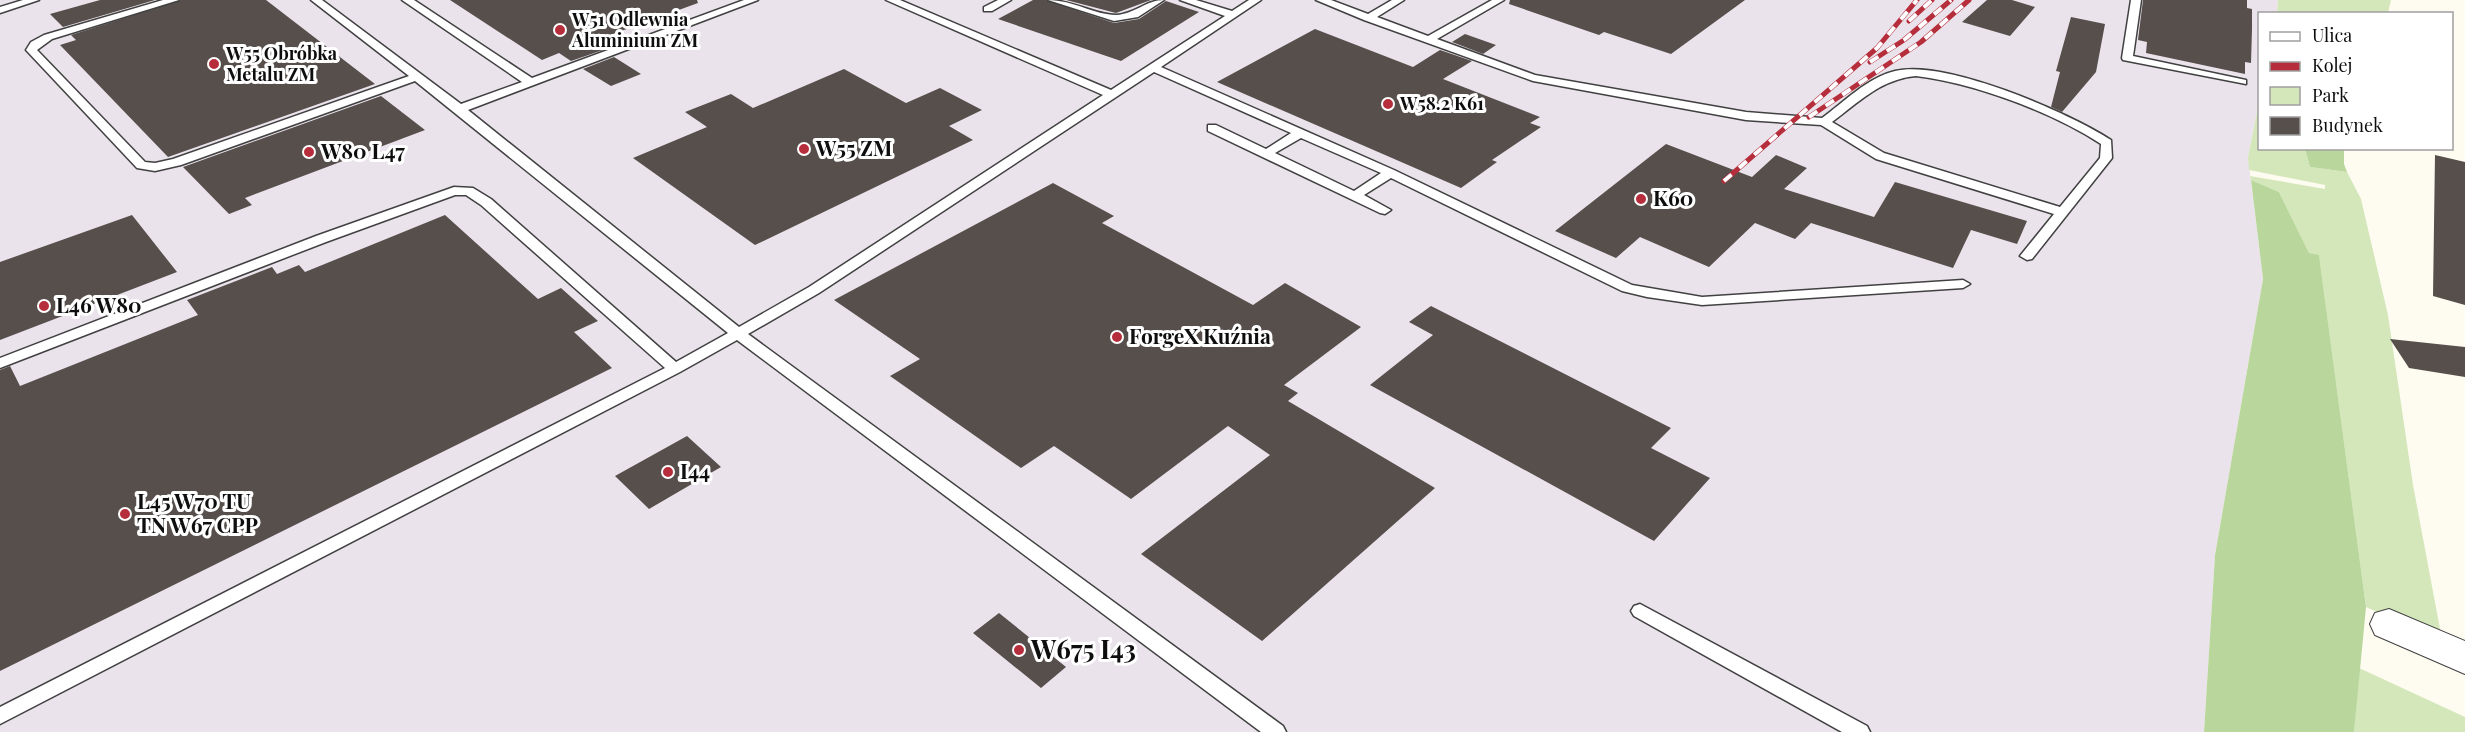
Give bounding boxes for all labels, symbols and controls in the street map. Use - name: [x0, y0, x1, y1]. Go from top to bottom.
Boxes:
- place label: W51 Odlewnia Aluminium ZM: [571, 7, 698, 52]
- legend: [2258, 12, 2453, 150]
- marker: W51 Odlewnia Aluminium ZM: [553, 23, 567, 37]
- text: Ulica: [2312, 23, 2352, 47]
- place label: W55 Obróbka Metalu ZM: [225, 41, 338, 86]
- text: Kolej: [2312, 53, 2352, 77]
- marker: W55 Obróbka Metalu ZM: [207, 57, 221, 71]
- text: Park: [2312, 83, 2349, 107]
- place label: W58.2 K61: [1399, 91, 1484, 115]
- marker: W58.2 K61: [1381, 97, 1395, 111]
- text: Budynek: [2312, 113, 2383, 137]
- place label: W55 ZM: [815, 133, 892, 161]
- place label: W80 L47: [320, 136, 405, 164]
- marker: W55 ZM: [797, 142, 811, 156]
- marker: W80 L47: [302, 145, 316, 159]
- place label: K60: [1653, 183, 1693, 211]
- marker: K60: [1634, 192, 1648, 206]
- place label: L46 W80: [56, 290, 141, 318]
- marker: L46 W80: [37, 299, 51, 313]
- place label: ForgeX Kuźnia: [1129, 321, 1271, 349]
- marker: ForgeX Kuźnia: [1110, 330, 1124, 344]
- place label: I44: [680, 456, 710, 484]
- marker: I44: [661, 465, 675, 479]
- place label: L45 W70 TU TN W67 CPP: [137, 486, 259, 538]
- marker: L45 W70 TU TN W67 CPP: [118, 507, 132, 521]
- place label: W675 I43: [1030, 631, 1136, 666]
- marker: W675 I43: [1012, 643, 1026, 657]

